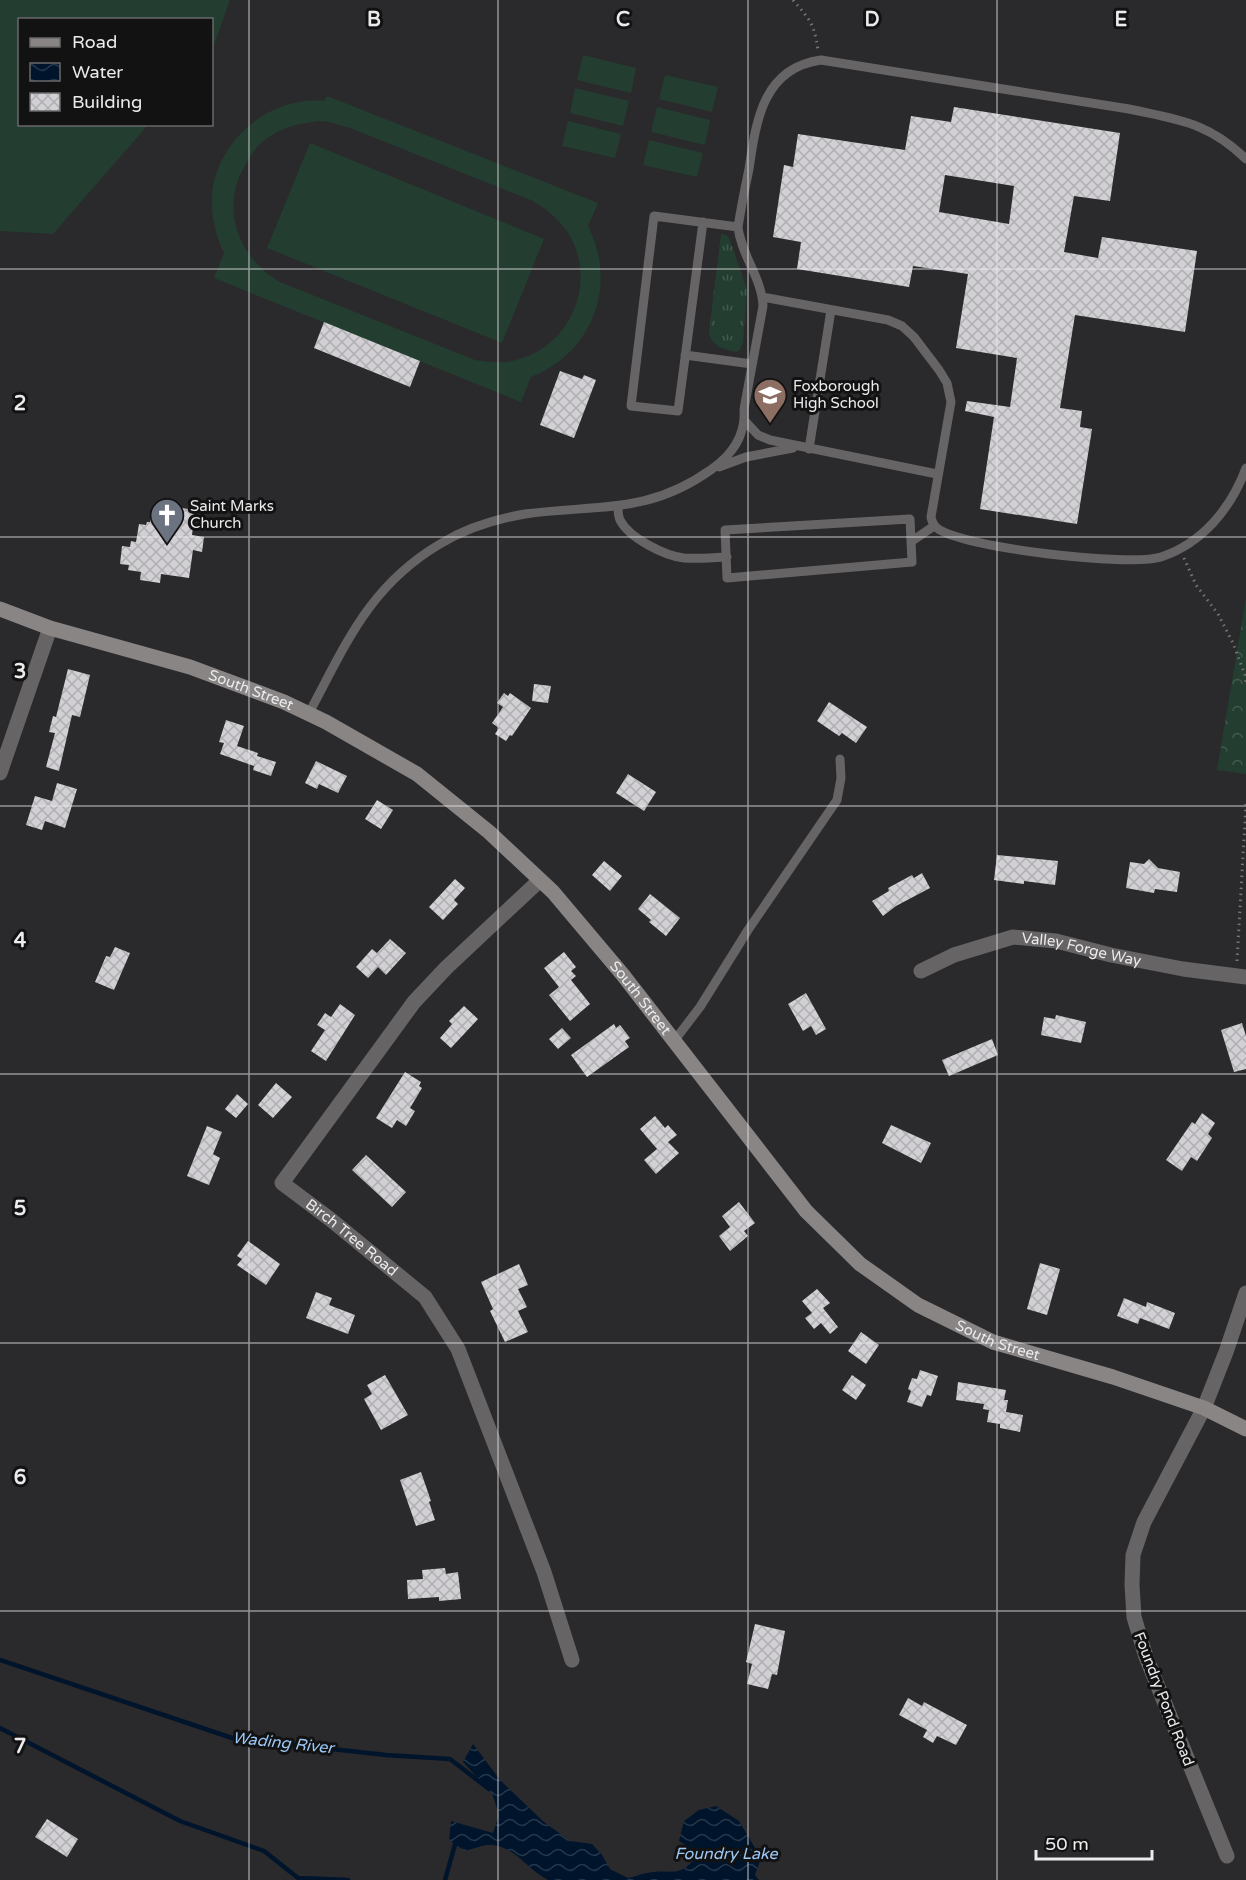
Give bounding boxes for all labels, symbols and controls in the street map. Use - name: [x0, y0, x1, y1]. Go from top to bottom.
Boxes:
- text: B: [367, 8, 381, 32]
- text: C: [616, 8, 630, 32]
- text: D: [864, 8, 880, 32]
- text: E: [1115, 8, 1128, 32]
- legend: [18, 18, 213, 126]
- text: Road: [72, 31, 117, 53]
- text: Water: [72, 61, 123, 83]
- text: Building: [72, 91, 142, 113]
- school or university icon: Foxborough High School: [752, 377, 788, 424]
- place label: Foxborough High School: [793, 377, 880, 412]
- text: 2: [14, 392, 26, 416]
- church icon: Saint Marks Church: [149, 497, 185, 544]
- place label: Saint Marks Church: [190, 497, 274, 532]
- text: 3: [14, 660, 26, 684]
- street label: South Street: [206, 666, 297, 714]
- text: 4: [14, 929, 27, 953]
- street label: Valley Forge Way: [1021, 929, 1143, 970]
- street label: South Street: [606, 957, 675, 1039]
- street label: Birch Tree Road: [302, 1195, 401, 1280]
- text: 5: [14, 1197, 26, 1221]
- street label: South Street: [952, 1316, 1042, 1364]
- text: 6: [14, 1466, 26, 1490]
- street label: Foundry Pond Road: [1130, 1629, 1198, 1769]
- water label: Wading River: [231, 1728, 336, 1758]
- text: 7: [14, 1735, 26, 1759]
- scale bar: [1036, 1823, 1152, 1861]
- text: 50 m: [1045, 1833, 1089, 1855]
- water label: Foundry Lake: [674, 1844, 779, 1864]

